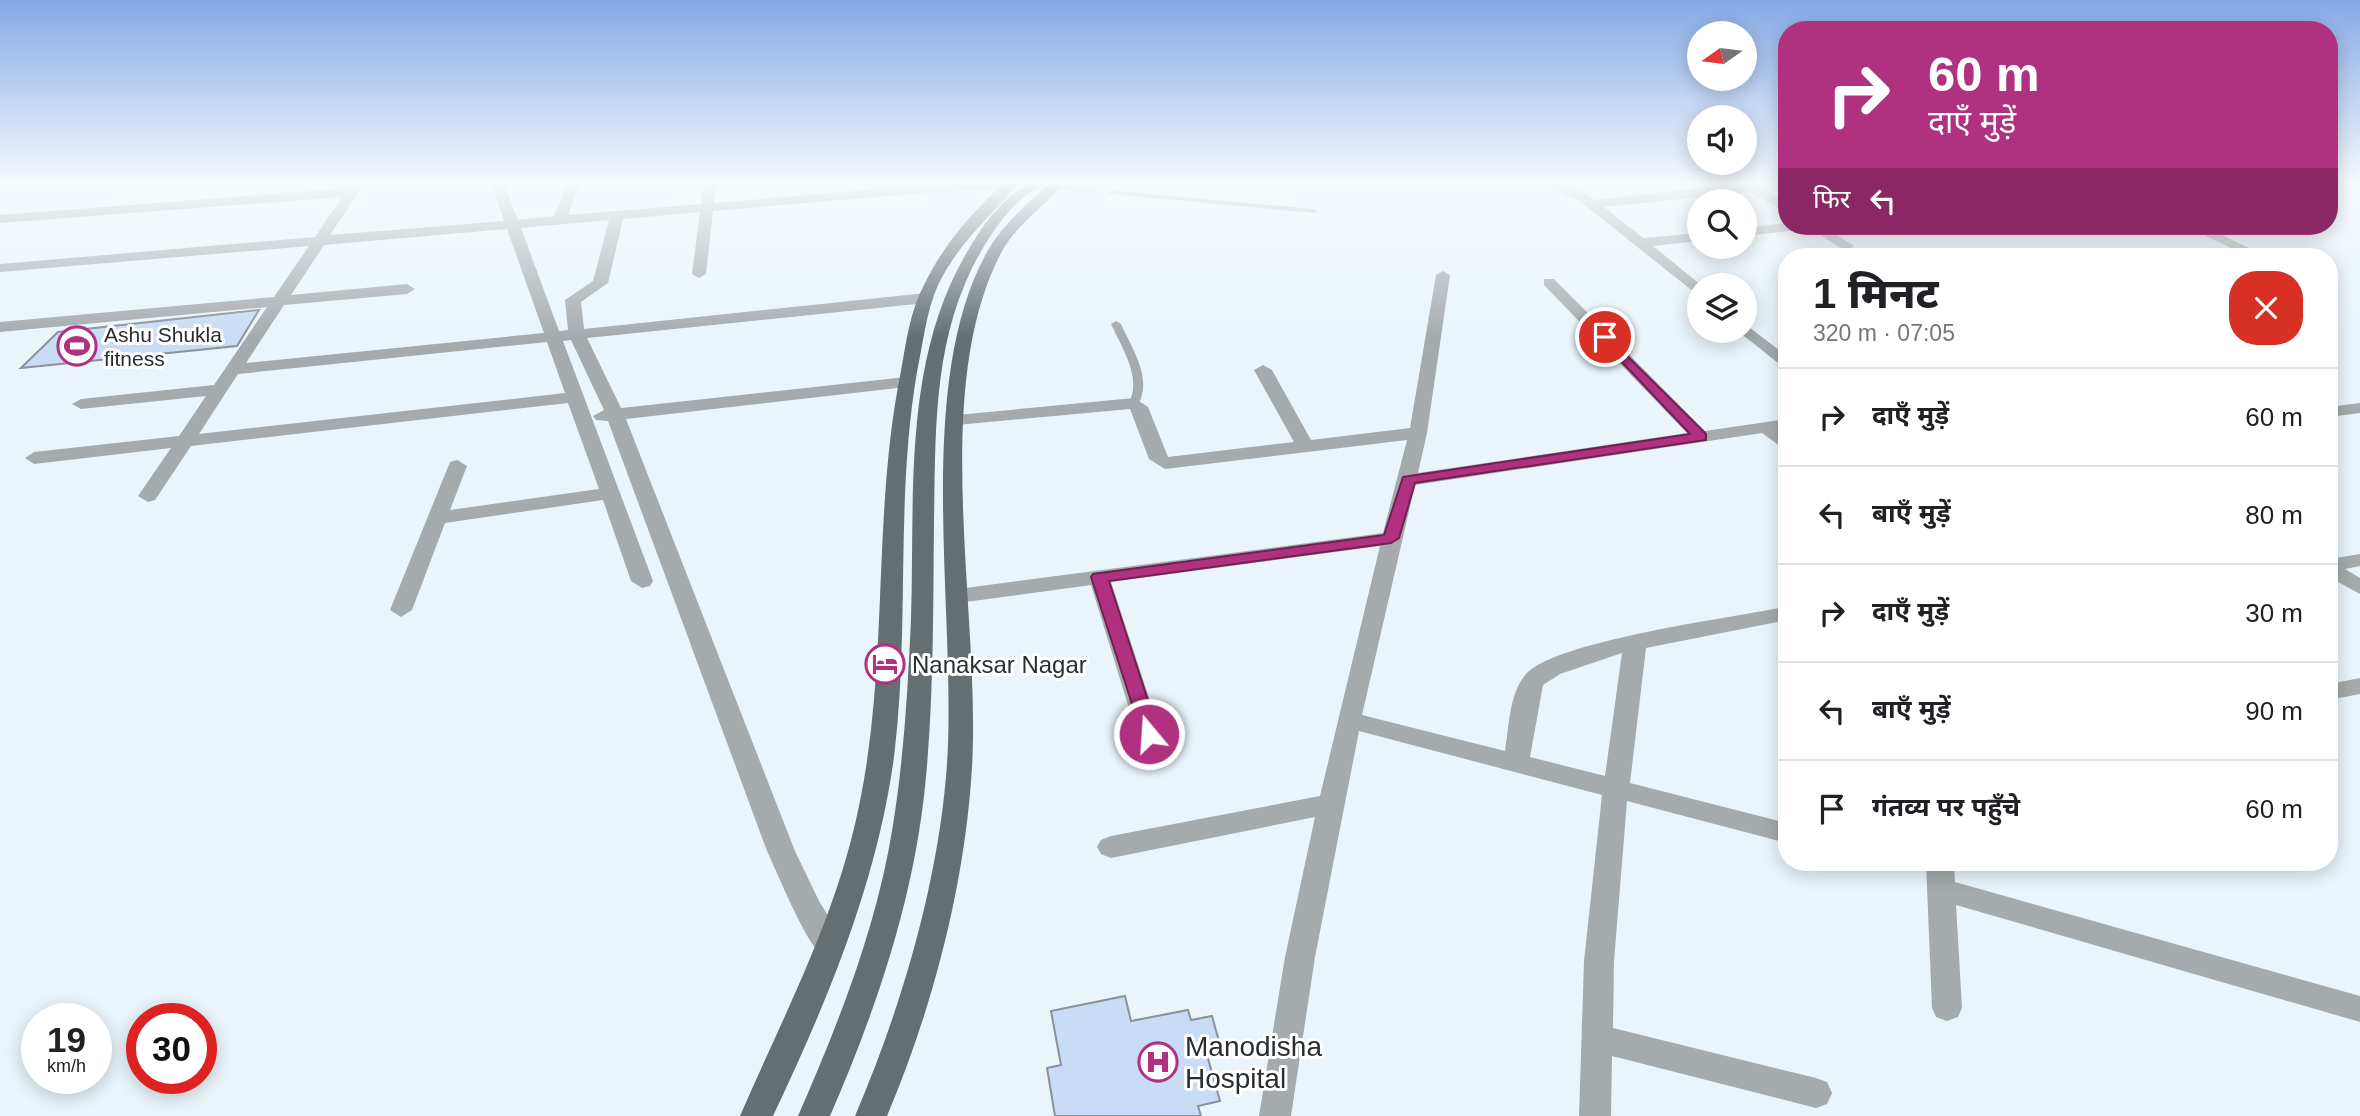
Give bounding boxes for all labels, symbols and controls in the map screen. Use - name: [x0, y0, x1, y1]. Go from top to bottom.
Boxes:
- north arrow: [1687, 21, 1757, 91]
- map controls: [1687, 21, 1757, 343]
- text: 60 m: [1928, 47, 2040, 101]
- icon: right: [1813, 49, 1904, 140]
- text: दाएँ मुड़ें: [1928, 104, 2016, 140]
- button: sound: [1687, 105, 1757, 175]
- icon: left: [1864, 182, 1902, 220]
- text: फिर: [1813, 184, 1850, 214]
- button: search: [1687, 189, 1757, 259]
- text: 1 मिनट: [1813, 270, 1938, 317]
- button: close: [2229, 271, 2303, 345]
- button: layers: [1687, 273, 1757, 343]
- pin: [1575, 307, 1635, 367]
- icon: arrive: [1586, 318, 1624, 356]
- text: 320 m · 07:05: [1813, 320, 1955, 346]
- place label: Ashu Shukla fitness: [104, 323, 222, 370]
- sports icon: Ashu Shukla fitness: [56, 325, 98, 367]
- icon: right: [1813, 398, 1851, 436]
- text: दाएँ मुड़ें: [1872, 400, 1949, 430]
- text: 60 m: [2245, 402, 2303, 432]
- icon: left: [1813, 496, 1851, 534]
- text: बाएँ मुड़ें: [1872, 498, 1951, 528]
- text: 80 m: [2245, 500, 2303, 530]
- icon: right: [1813, 594, 1851, 632]
- text: दाएँ मुड़ें: [1872, 596, 1949, 626]
- text: 30 m: [2245, 598, 2303, 628]
- hotel icon: Nanaksar Nagar: [864, 643, 906, 685]
- place label: Nanaksar Nagar: [912, 651, 1087, 678]
- icon: left: [1813, 692, 1851, 730]
- text: बाएँ मुड़ें: [1872, 694, 1951, 724]
- text: 90 m: [2245, 696, 2303, 726]
- position arrow: [1112, 697, 1186, 771]
- icon: arrive: [1813, 790, 1851, 828]
- text: गंतव्य पर पहुँचे: [1872, 792, 2020, 822]
- text: 60 m: [2245, 794, 2303, 824]
- speed limit sign: 30: [126, 1003, 217, 1094]
- text: 19: [47, 1020, 86, 1059]
- place label: Manodisha Hospital: [1185, 1031, 1322, 1094]
- hospital icon: Manodisha Hospital: [1137, 1041, 1179, 1083]
- text: km/h: [47, 1056, 86, 1076]

